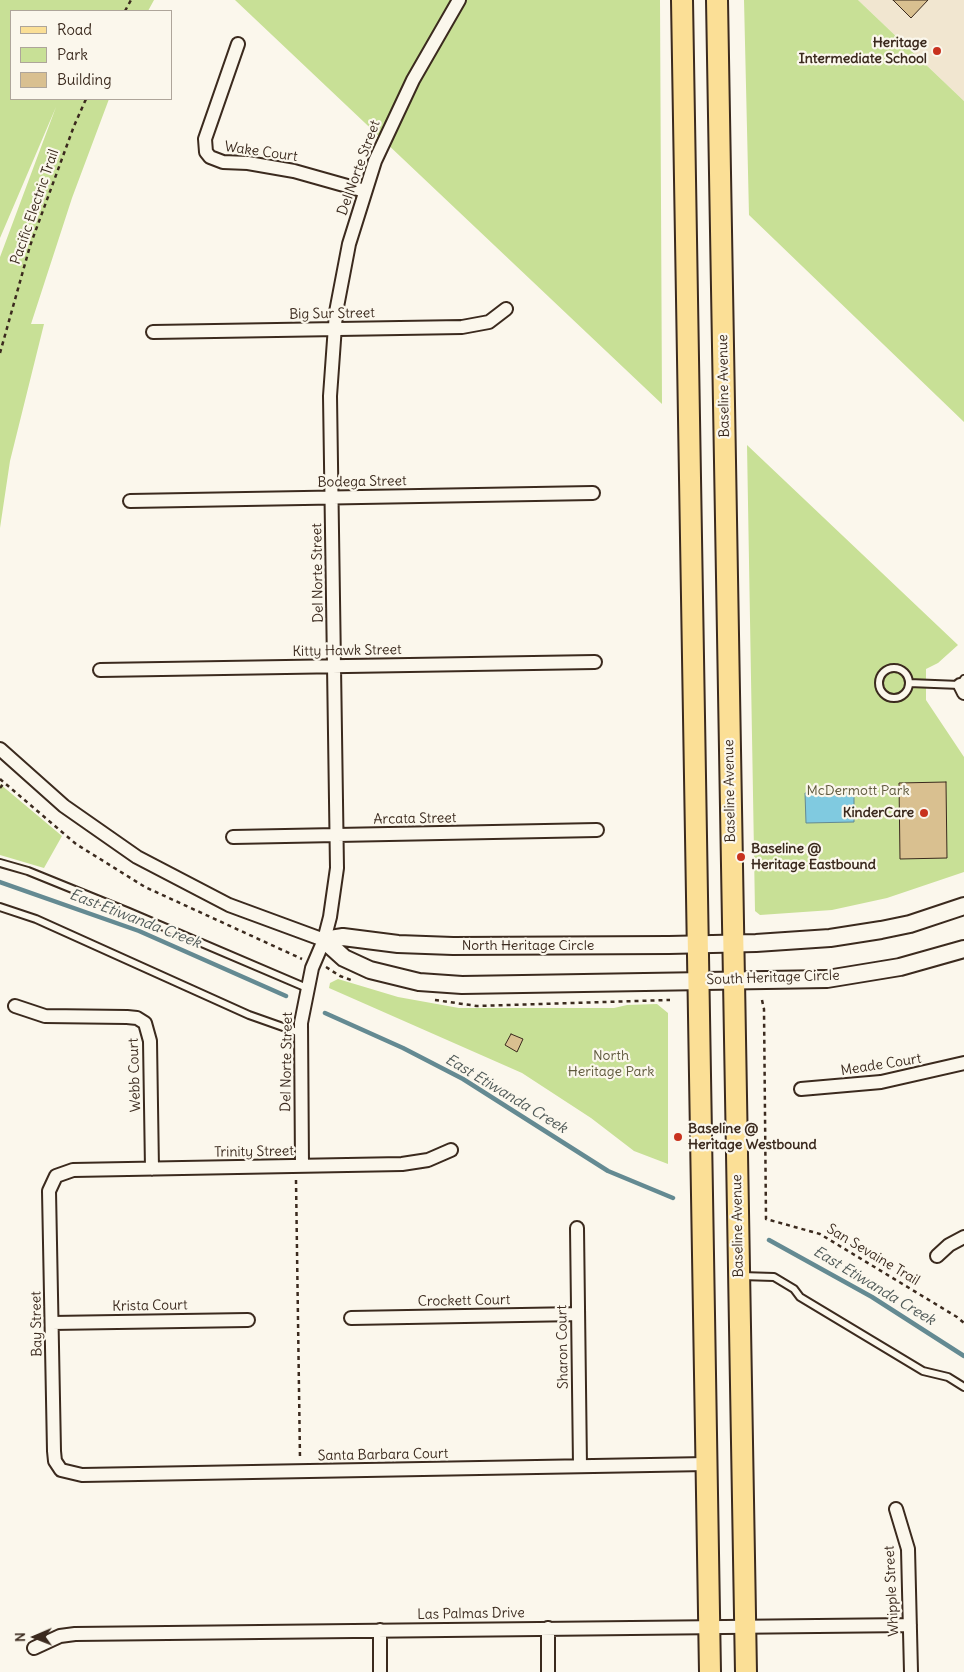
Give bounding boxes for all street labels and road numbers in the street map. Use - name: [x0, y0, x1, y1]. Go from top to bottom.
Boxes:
- street label: Del Norte Street: [334, 118, 384, 218]
- street label: Wake Court: [223, 139, 299, 165]
- street label: Pacific Electric Trail: [7, 147, 63, 267]
- street label: Big Sur Street: [289, 305, 375, 323]
- street label: Baseline Avenue: [715, 334, 733, 438]
- street label: Bodega Street: [317, 473, 407, 491]
- street label: Del Norte Street: [309, 523, 327, 623]
- street label: Kitty Hawk Street: [292, 642, 402, 660]
- street label: Baseline Avenue: [721, 739, 739, 843]
- street label: Arcata Street: [373, 810, 457, 828]
- street label: North Heritage Circle: [462, 938, 594, 954]
- street label: South Heritage Circle: [706, 967, 840, 989]
- street label: Del Norte Street: [278, 1012, 296, 1112]
- street label: Webb Court: [125, 1038, 145, 1112]
- street label: Meade Court: [840, 1050, 922, 1080]
- street label: Trinity Street: [214, 1143, 294, 1161]
- street label: Baseline Avenue: [729, 1174, 747, 1278]
- street label: San Sevaine Trail: [823, 1221, 923, 1289]
- street label: Bay Street: [28, 1291, 46, 1357]
- street label: Crockett Court: [418, 1292, 510, 1310]
- street label: Krista Court: [112, 1297, 188, 1315]
- street label: Sharon Court: [554, 1305, 572, 1389]
- street label: Santa Barbara Court: [317, 1445, 449, 1465]
- street label: Whipple Street: [881, 1545, 903, 1637]
- street label: Las Palmas Drive: [417, 1605, 525, 1623]

